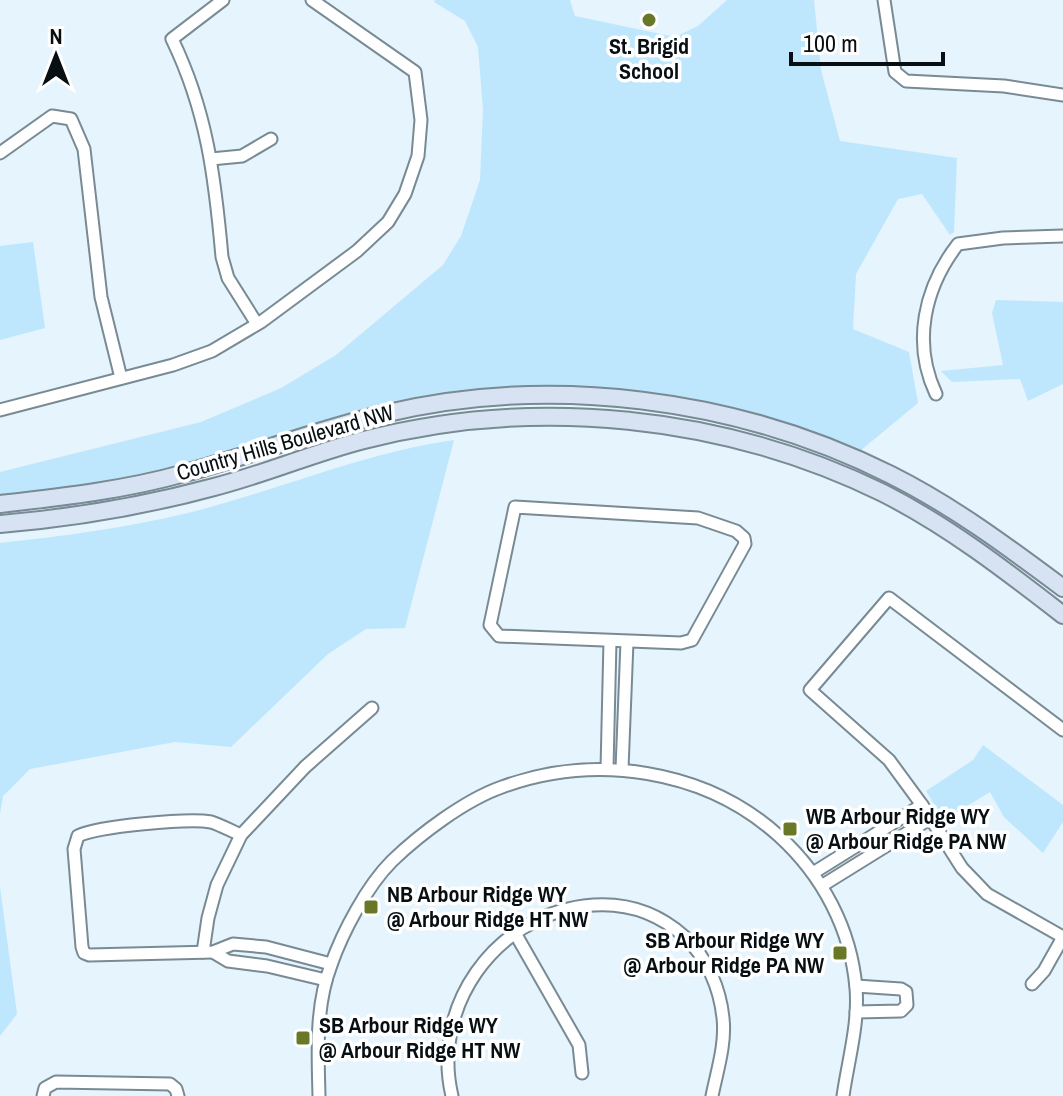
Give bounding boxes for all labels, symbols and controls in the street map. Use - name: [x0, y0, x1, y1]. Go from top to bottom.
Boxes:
- marker: St. Brigid School: [640, 11, 658, 29]
- north arrow: [16, 16, 96, 96]
- scale bar: [791, 16, 943, 66]
- text: N: [49, 21, 63, 51]
- text: 100 m: [803, 27, 858, 59]
- place label: St. Brigid School: [609, 31, 689, 86]
- street label: Country Hills Boulevard NW: [173, 397, 397, 487]
- place label: WB Arbour Ridge WY @ Arbour Ridge PA NW: [806, 801, 1006, 856]
- marker: WB Arbour Ridge WY @ Arbour Ridge PA NW: [781, 820, 799, 838]
- place label: NB Arbour Ridge WY @ Arbour Ridge HT NW: [387, 879, 588, 934]
- marker: NB Arbour Ridge WY @ Arbour Ridge HT NW: [362, 898, 380, 916]
- place label: SB Arbour Ridge WY @ Arbour Ridge PA NW: [624, 925, 825, 980]
- marker: SB Arbour Ridge WY @ Arbour Ridge PA NW: [831, 944, 849, 962]
- place label: SB Arbour Ridge WY @ Arbour Ridge HT NW: [319, 1010, 520, 1065]
- marker: SB Arbour Ridge WY @ Arbour Ridge HT NW: [294, 1029, 312, 1047]

